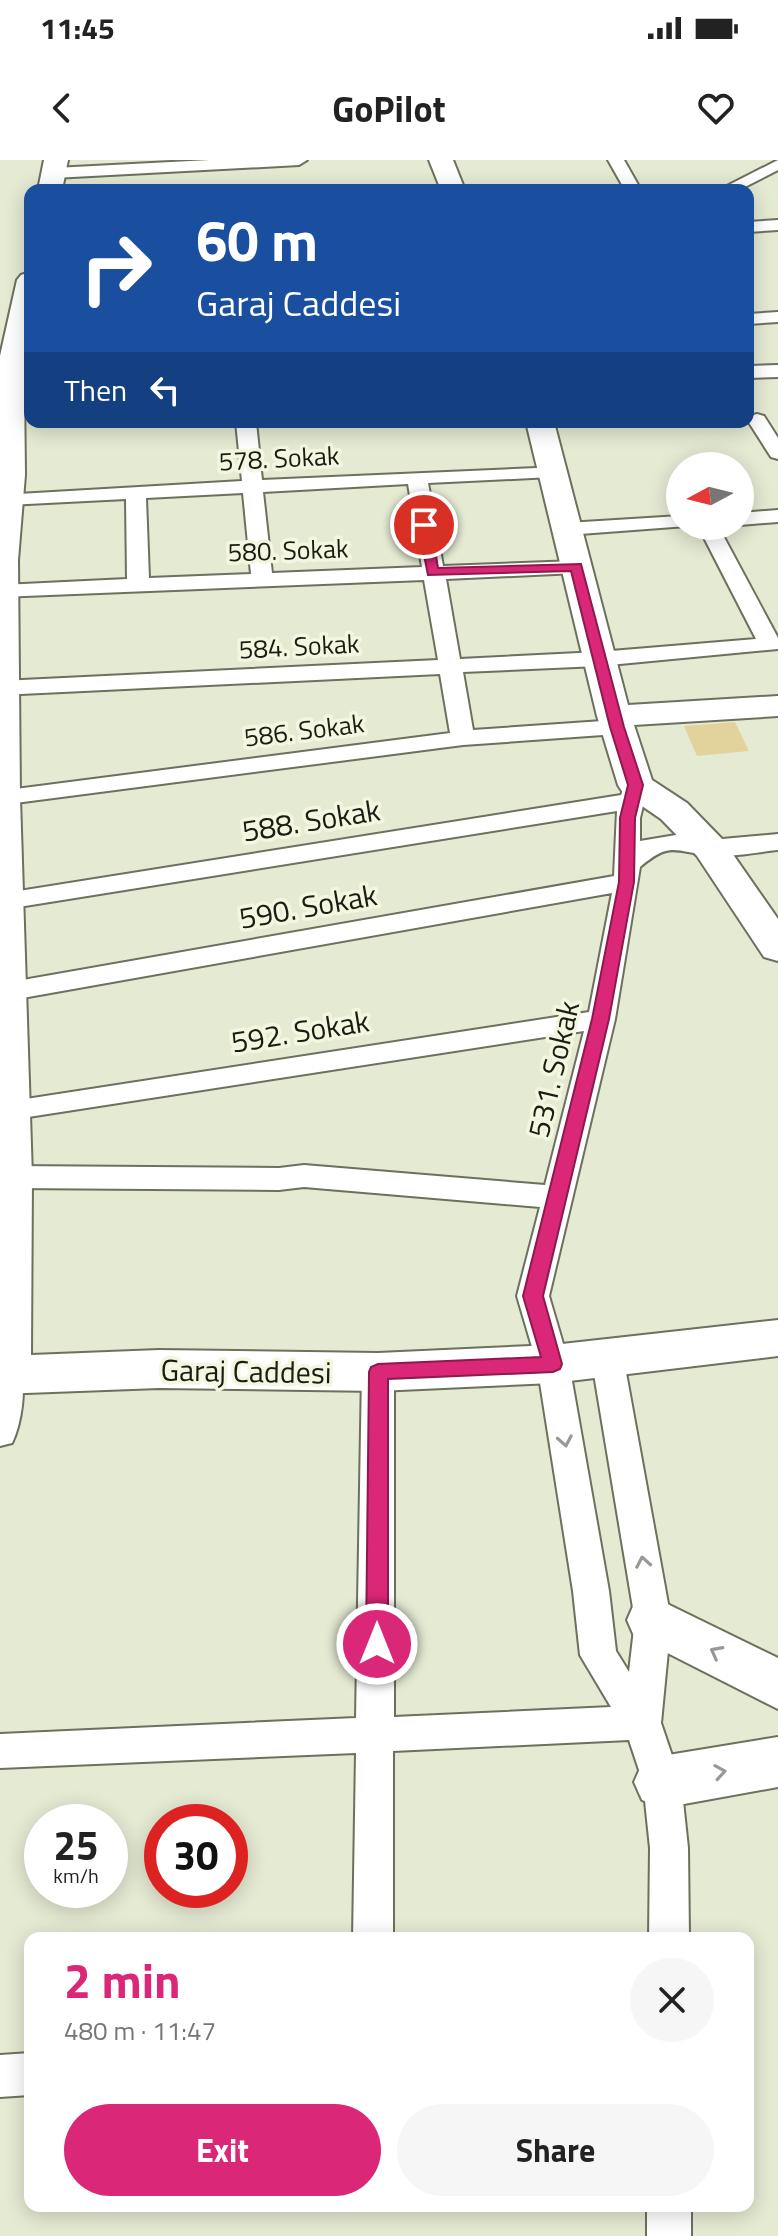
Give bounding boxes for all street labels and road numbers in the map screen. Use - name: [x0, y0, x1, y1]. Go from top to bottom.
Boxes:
- street label: 578. Sokak: [218, 435, 340, 481]
- street label: 580. Sokak: [227, 528, 349, 572]
- street label: 584. Sokak: [238, 623, 360, 669]
- street label: 586. Sokak: [242, 703, 366, 757]
- street label: 588. Sokak: [239, 786, 383, 854]
- street label: 590. Sokak: [235, 871, 381, 941]
- street label: 531. Sokak: [515, 996, 591, 1142]
- street label: 592. Sokak: [228, 997, 372, 1065]
- street label: Garaj Caddesi: [160, 1347, 332, 1395]

